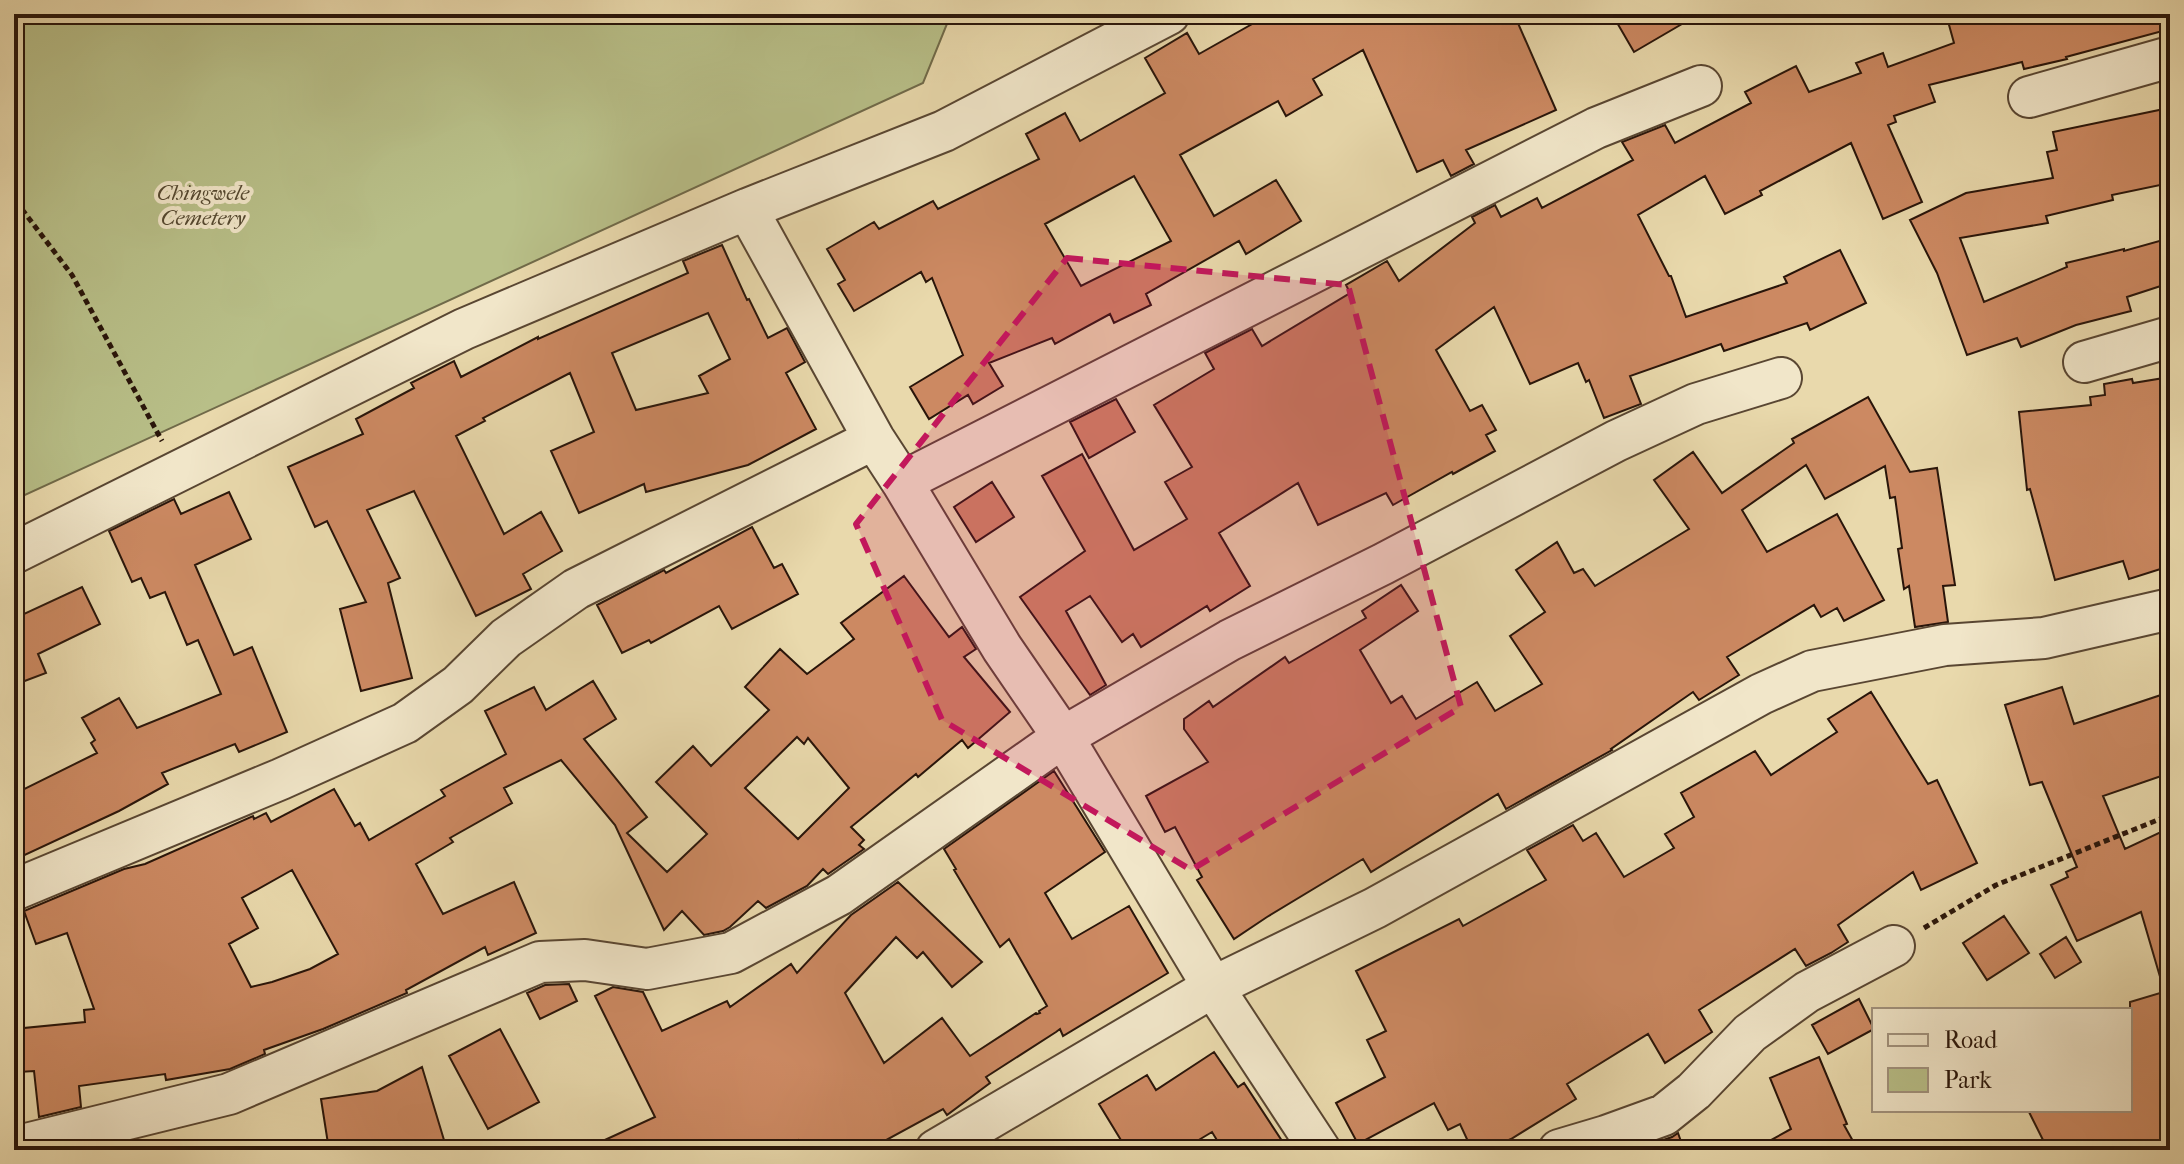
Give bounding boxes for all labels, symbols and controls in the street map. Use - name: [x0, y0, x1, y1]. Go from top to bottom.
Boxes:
- park label: Chingwele Cemetery: [157, 180, 250, 231]
- legend: [1872, 1008, 2132, 1112]
- text: Road: [1944, 1026, 1998, 1054]
- text: Park: [1944, 1066, 1992, 1094]

